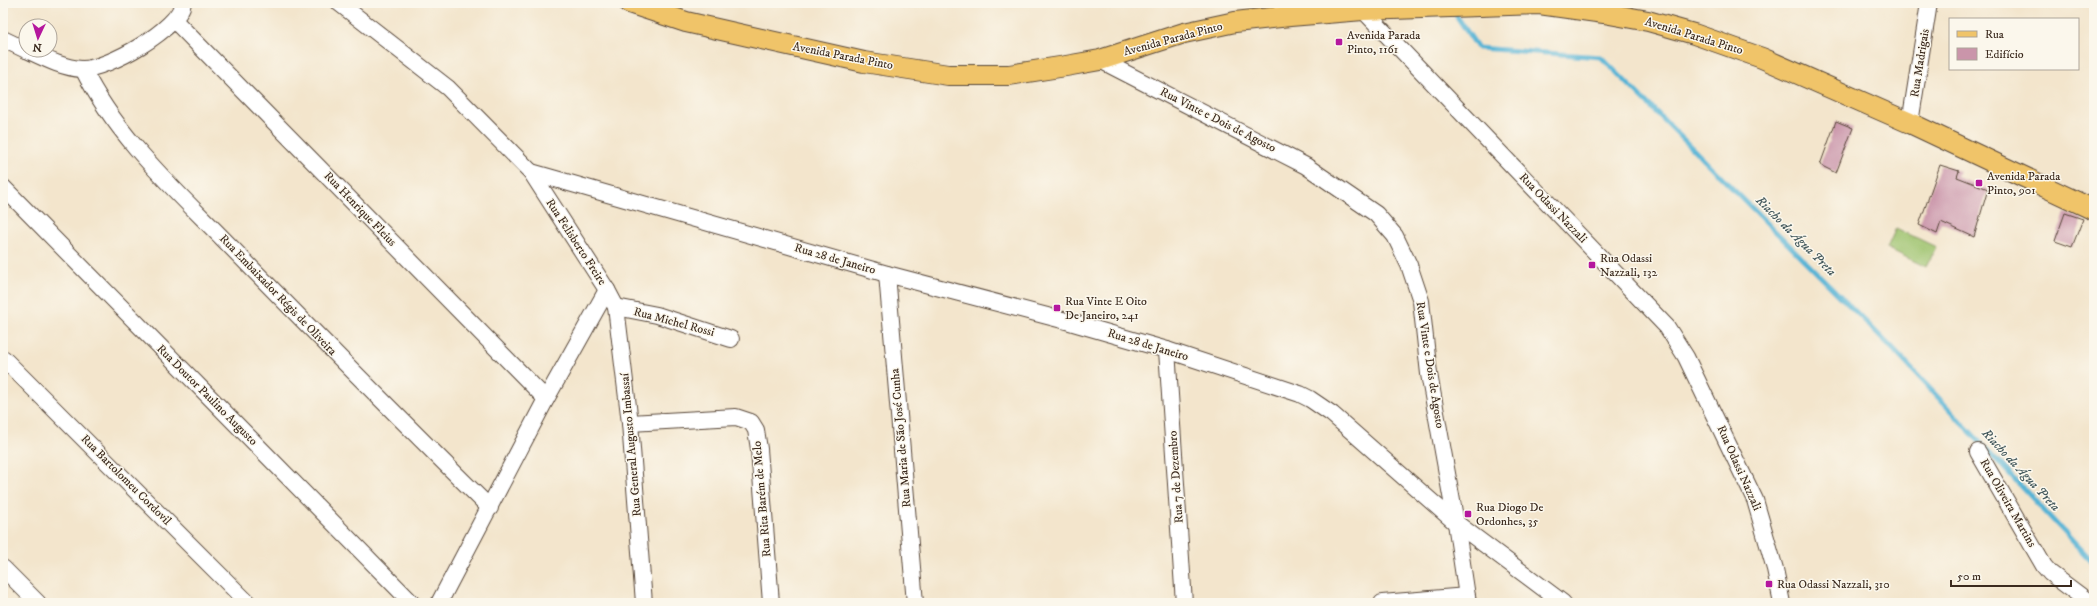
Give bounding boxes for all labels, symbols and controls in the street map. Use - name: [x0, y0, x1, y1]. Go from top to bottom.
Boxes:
- street label: Avenida Parada Pinto: [1643, 14, 1745, 58]
- north arrow: [18, 18, 58, 58]
- legend: [1949, 18, 2079, 70]
- street label: Avenida Parada Pinto: [1122, 19, 1224, 59]
- text: Rua: [1985, 27, 2005, 42]
- place label: Avenida Parada Pinto, 1161: [1347, 28, 1421, 57]
- street label: Rua Madrigais: [1907, 28, 1933, 98]
- marker: Avenida Parada Pinto, 1161: [1334, 37, 1344, 47]
- street label: Avenida Parada Pinto: [792, 39, 895, 73]
- text: N: [32, 40, 42, 54]
- text: Edifício: [1985, 47, 2024, 62]
- street label: Rua Vinte e Dois de Agosto: [1157, 84, 1279, 156]
- street label: Rua Henrique Fleius: [321, 168, 399, 250]
- place label: Avenida Parada Pinto, 901: [1987, 169, 2061, 198]
- street label: Rua Odassi Nazzali: [1516, 170, 1590, 246]
- marker: Avenida Parada Pinto, 901: [1974, 178, 1984, 188]
- water label: Riacho da Água Preta: [1752, 192, 1840, 280]
- street label: Rua Felisberto Freire: [542, 196, 610, 288]
- street label: Rua Embaixador Régis de Oliveira: [216, 231, 340, 359]
- street label: Rua 28 de Janeiro: [793, 240, 877, 278]
- place label: Rua Odassi Nazzali, 132: [1600, 251, 1658, 280]
- marker: Rua Odassi Nazzali, 132: [1587, 260, 1597, 270]
- place label: Rua Vinte E Oito De Janeiro, 241: [1065, 294, 1147, 323]
- street label: Rua Vinte e Dois de Agosto: [1413, 301, 1447, 430]
- marker: Rua Vinte E Oito De Janeiro, 241: [1052, 303, 1062, 313]
- street label: Rua Michel Rossi: [632, 304, 716, 340]
- street label: Rua 28 de Janeiro: [1106, 326, 1190, 364]
- street label: Rua Doutor Paulino Augusto: [153, 341, 261, 449]
- street label: Rua Maria de São José Cunha: [887, 367, 915, 508]
- street label: Rua General Augusto Imbassaí: [617, 372, 645, 517]
- street label: Rua Odassi Nazzali: [1714, 423, 1764, 513]
- water label: Riacho da Água Preta: [1978, 425, 2064, 515]
- street label: Rua 7 de Dezembro: [1165, 430, 1187, 524]
- street label: Rua Bartolomeu Cordovil: [78, 432, 175, 529]
- street label: Rua Rita Barém de Melo: [749, 440, 775, 558]
- street label: Rua Oliveira Martins: [1977, 456, 2039, 550]
- place label: Rua Diogo De Ordonhes, 35: [1476, 500, 1544, 529]
- marker: Rua Diogo De Ordonhes, 35: [1463, 509, 1473, 519]
- scale bar: [1951, 562, 2071, 588]
- text: 50 m: [1957, 569, 1981, 584]
- place label: Rua Odassi Nazzali, 310: [1777, 577, 1890, 592]
- marker: Rua Odassi Nazzali, 310: [1764, 579, 1774, 589]

